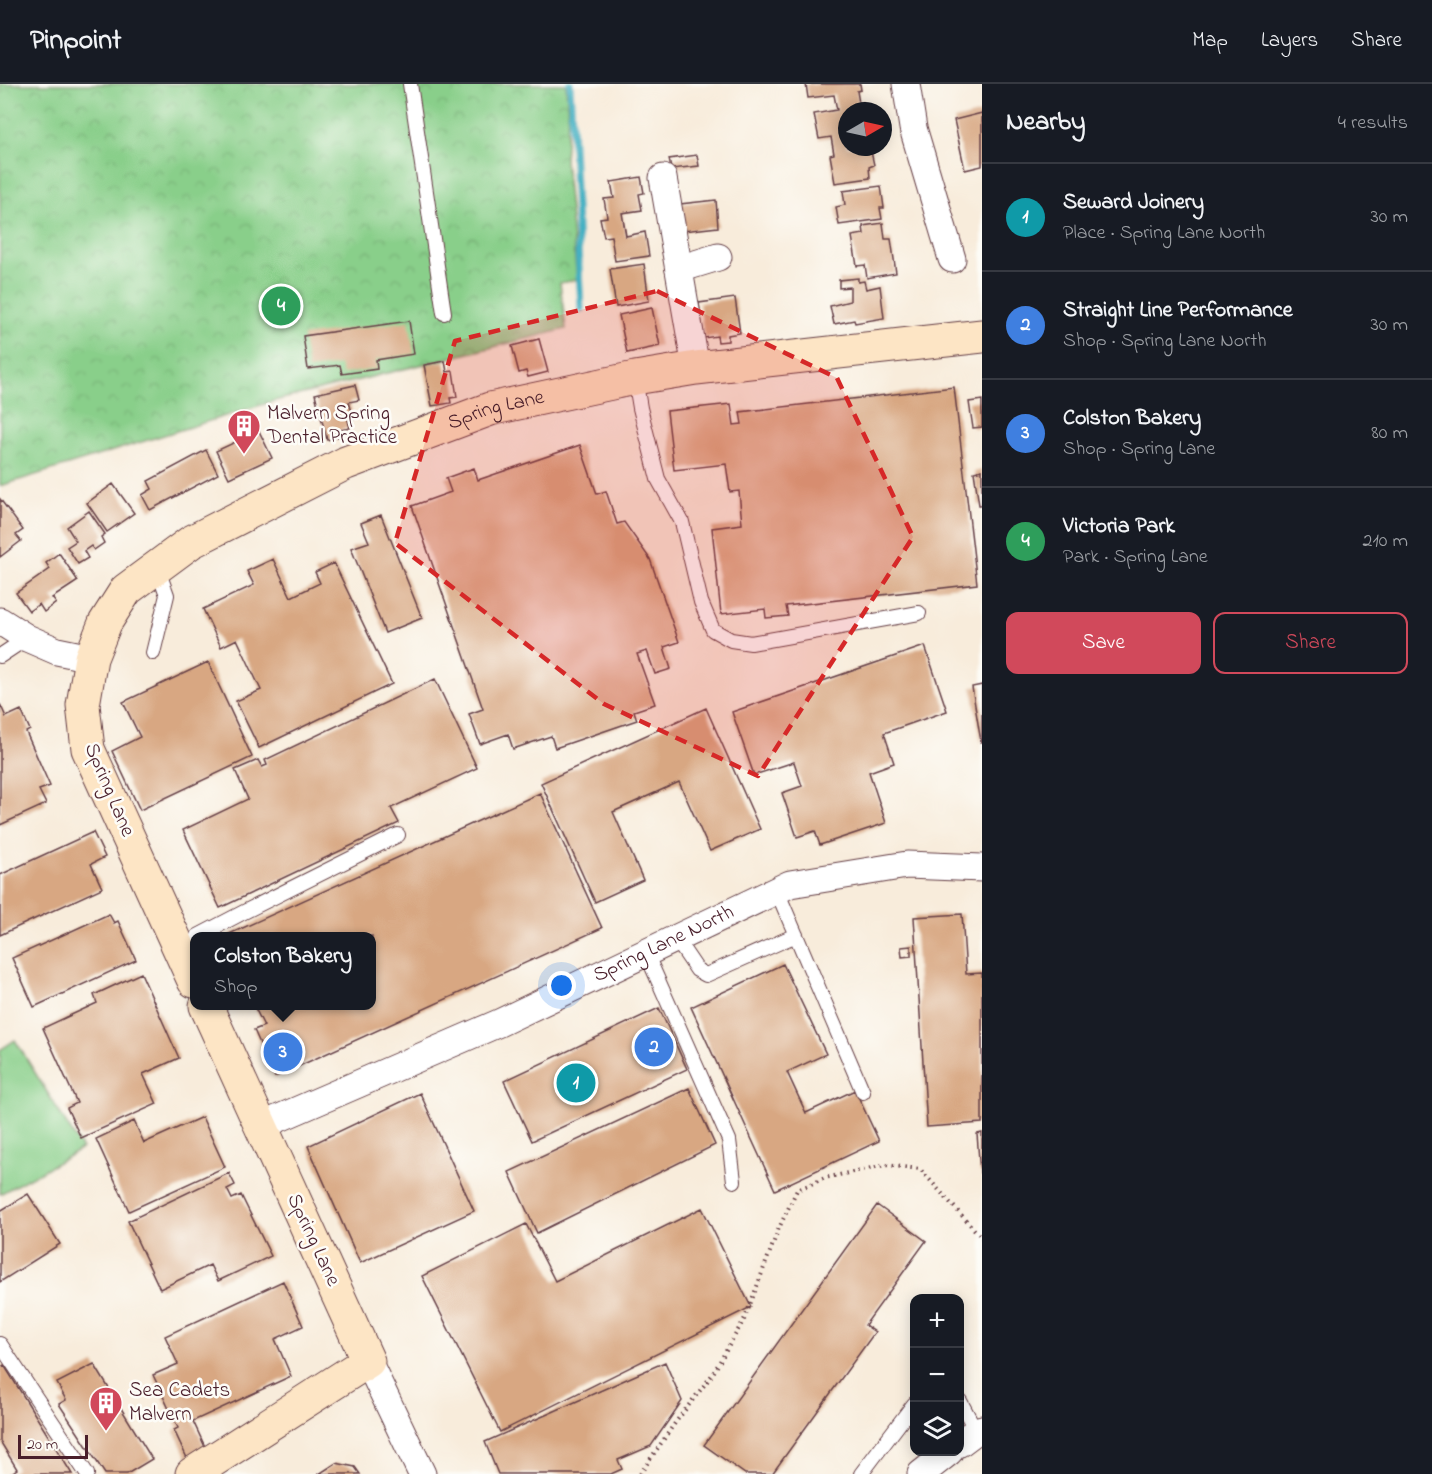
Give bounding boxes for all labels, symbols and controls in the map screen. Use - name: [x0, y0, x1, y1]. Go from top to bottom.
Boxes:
- text: Pinpoint: [30, 21, 121, 62]
- text: Map: [1192, 26, 1228, 56]
- text: Layers: [1261, 26, 1318, 56]
- text: Share: [1351, 26, 1402, 56]
- north arrow: [838, 102, 892, 156]
- text: Nearby: [1006, 104, 1085, 142]
- text: 4 results: [1338, 109, 1408, 138]
- text: Seward Joinery: [1063, 187, 1204, 219]
- text: 1: [1022, 203, 1029, 232]
- text: 30 m: [1371, 203, 1408, 232]
- text: Place · Spring Lane North: [1063, 219, 1265, 248]
- pin: 4: [262, 284, 300, 328]
- text: Straight Line Performance: [1063, 295, 1293, 327]
- text: 2: [1021, 311, 1030, 340]
- text: 30 m: [1371, 311, 1408, 340]
- text: Shop · Spring Lane North: [1063, 327, 1267, 356]
- street label: Spring Lane: [444, 383, 548, 438]
- place label: Malvern Spring Dental Practice: [266, 399, 398, 453]
- text: Colston Bakery: [1063, 403, 1201, 435]
- building icon: Malvern Spring Dental Practice: [226, 408, 262, 455]
- text: 3: [1021, 419, 1030, 448]
- text: 80 m: [1371, 419, 1408, 448]
- text: Shop · Spring Lane: [1063, 435, 1215, 464]
- text: Victoria Park: [1063, 511, 1175, 543]
- text: 4: [1021, 527, 1030, 556]
- text: 210 m: [1363, 527, 1408, 556]
- text: Park · Spring Lane: [1063, 543, 1208, 572]
- button: Save: [1006, 612, 1201, 674]
- button: Share: [1213, 612, 1408, 674]
- street label: Spring Lane: [74, 739, 142, 843]
- street label: Spring Lane North: [588, 898, 739, 991]
- popup: [190, 932, 376, 1010]
- text: Colston Bakery: [214, 941, 352, 973]
- your location: [547, 971, 576, 1000]
- text: Shop: [214, 973, 258, 1002]
- pin: 2: [634, 1024, 674, 1070]
- pin: 3: [264, 1030, 302, 1074]
- pin: 1: [556, 1060, 596, 1106]
- street label: Spring Lane: [277, 1189, 348, 1293]
- map controls: [910, 1294, 964, 1456]
- button: +: [910, 1294, 964, 1348]
- button: −: [910, 1348, 964, 1402]
- place label: Sea Cadets Malvern: [129, 1376, 230, 1430]
- building icon: Sea Cadets Malvern: [88, 1385, 124, 1432]
- button: layers: [910, 1402, 964, 1456]
- scale bar: [18, 1432, 88, 1460]
- text: 20 m: [27, 1433, 58, 1457]

